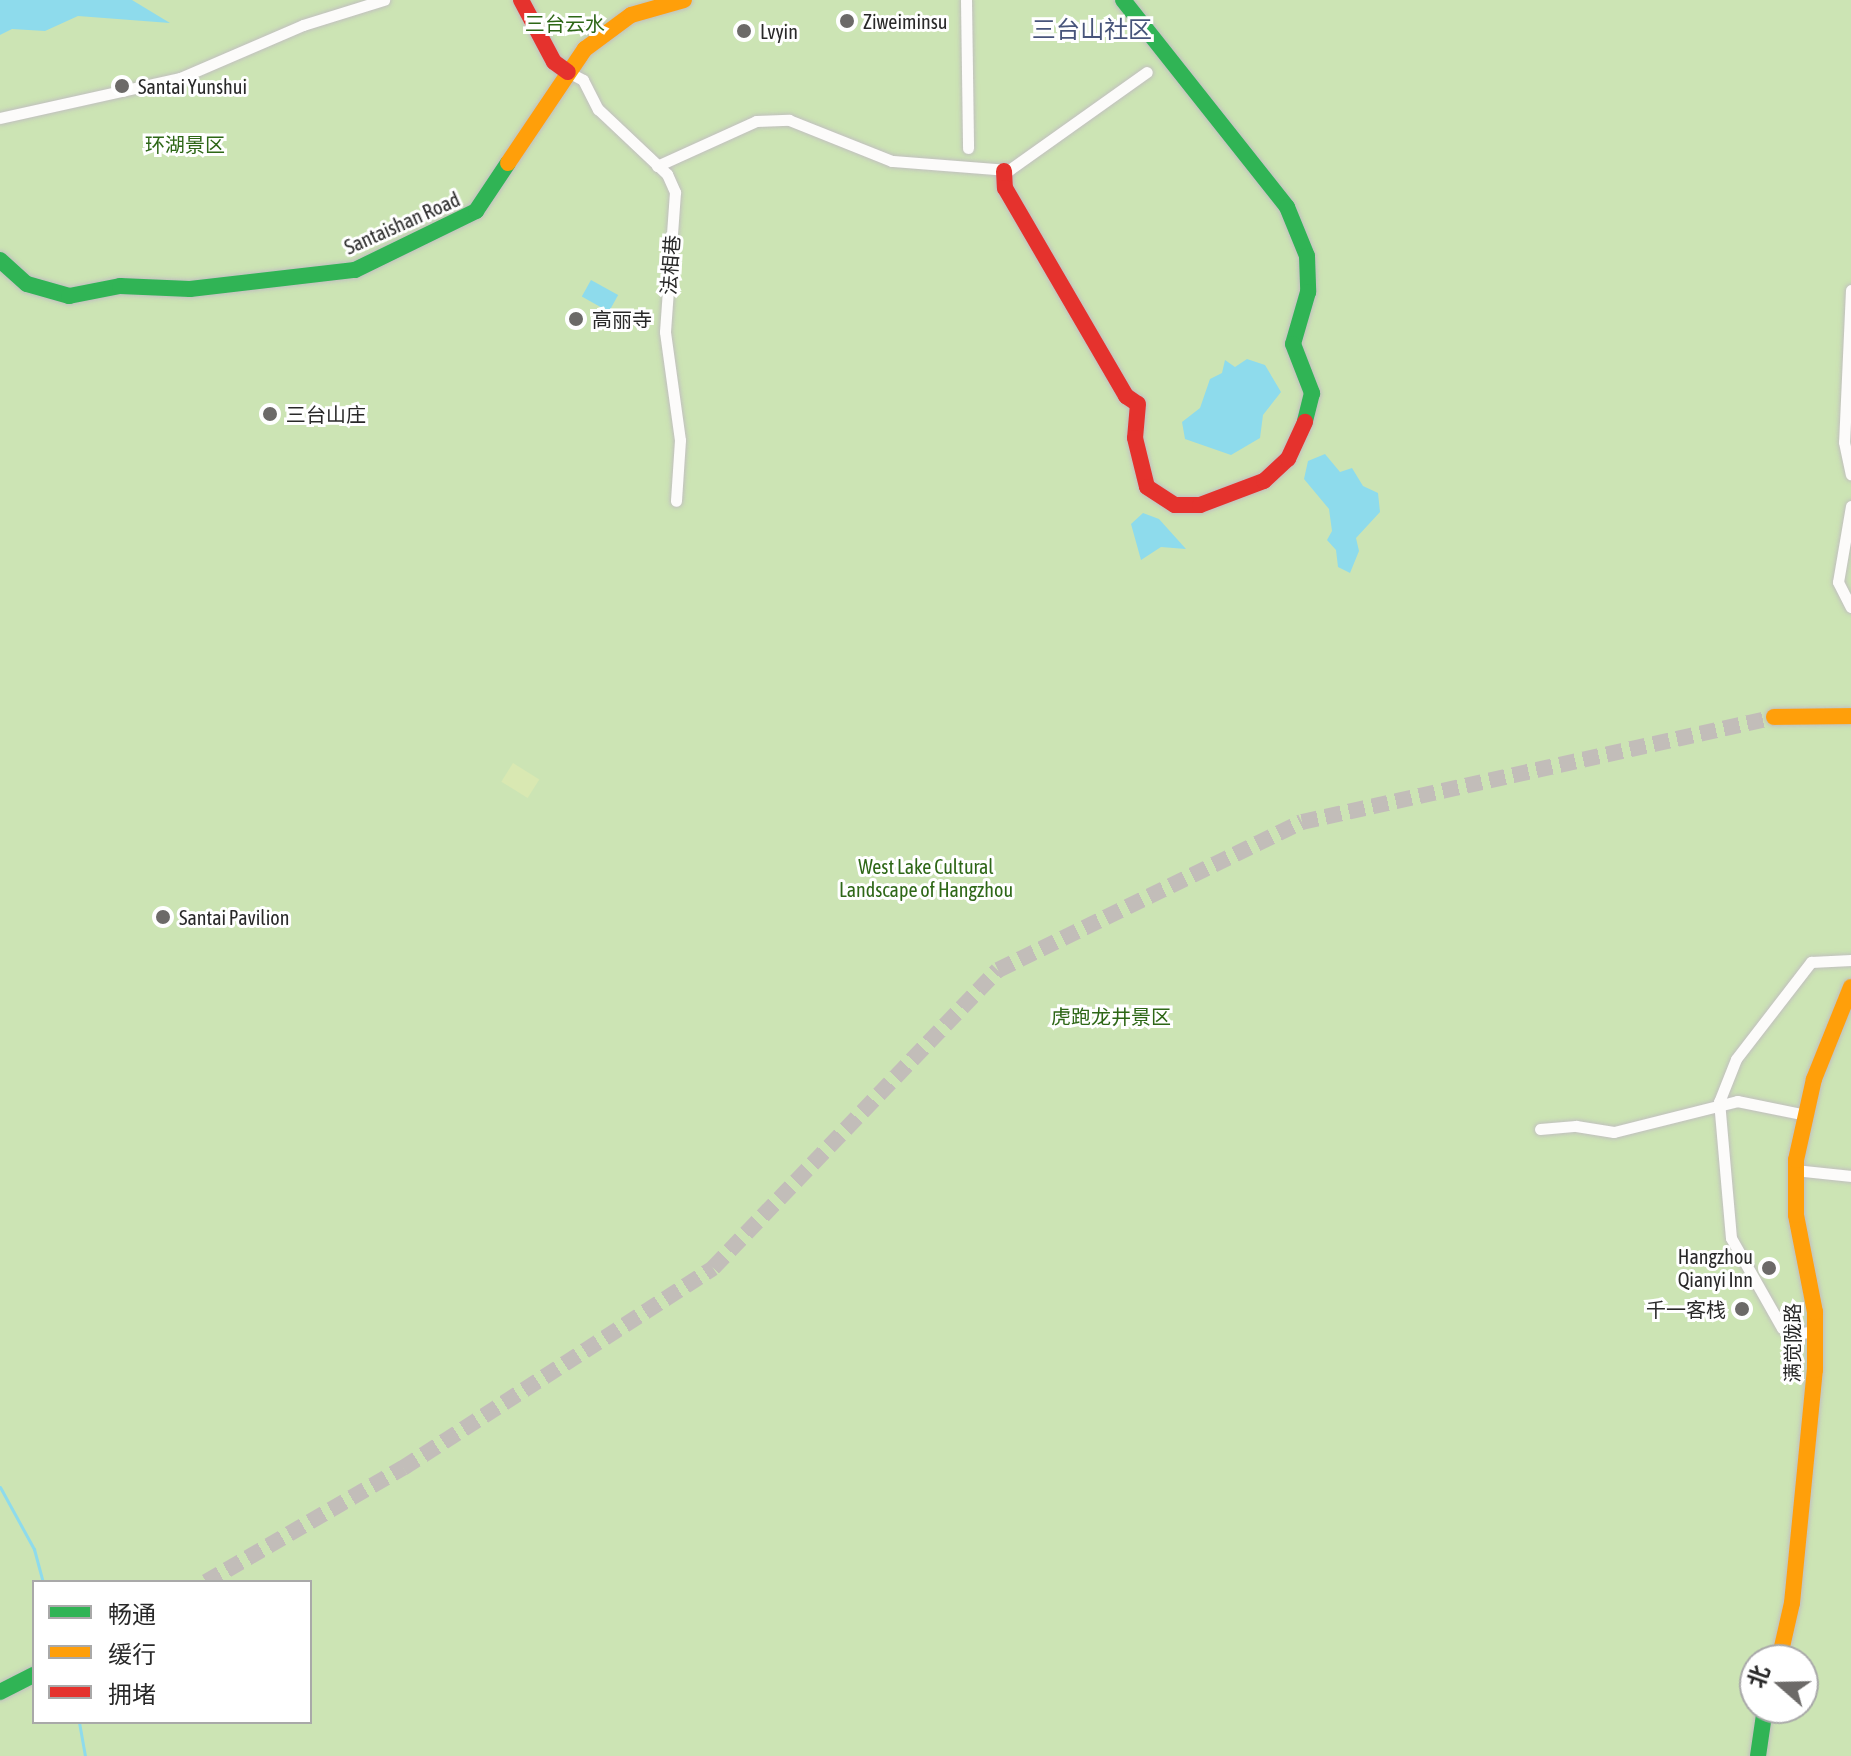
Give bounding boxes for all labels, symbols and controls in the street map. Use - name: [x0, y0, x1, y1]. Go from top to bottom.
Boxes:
- place label: Ziweiminsu: [863, 9, 947, 33]
- park label: 三台云水: [525, 11, 605, 35]
- marker: Ziweiminsu: [838, 12, 856, 30]
- district label: 三台山社区: [1032, 16, 1152, 44]
- place label: Lvyin: [760, 19, 798, 43]
- marker: Lvyin: [735, 22, 753, 40]
- place label: Santai Yunshui: [138, 74, 247, 98]
- marker: Santai Yunshui: [113, 77, 131, 95]
- park label: 环湖景区: [145, 132, 225, 156]
- street label: Santaishan Road: [341, 187, 463, 259]
- street label: 法相巷: [656, 234, 684, 296]
- place label: 高丽寺: [592, 307, 652, 331]
- marker: 高丽寺: [567, 310, 585, 328]
- place label: 三台山庄: [286, 402, 366, 426]
- marker: 三台山庄: [261, 405, 279, 423]
- park label: West Lake Cultural Landscape of Hangzhou: [839, 854, 1013, 901]
- place label: Santai Pavilion: [179, 905, 289, 929]
- marker: Santai Pavilion: [154, 908, 172, 926]
- park label: 虎跑龙井景区: [1051, 1004, 1171, 1028]
- place label: Hangzhou Qianyi Inn: [1678, 1244, 1753, 1291]
- marker: Hangzhou Qianyi Inn: [1760, 1259, 1778, 1277]
- place label: 千一客栈: [1646, 1297, 1726, 1321]
- marker: 千一客栈: [1733, 1300, 1751, 1318]
- street label: 满觉陇路: [1780, 1303, 1804, 1383]
- legend: [32, 1580, 312, 1724]
- text: 畅通: [108, 1601, 156, 1628]
- text: 缓行: [108, 1641, 156, 1668]
- north arrow: [1739, 1644, 1819, 1724]
- text: 北: [1742, 1662, 1774, 1691]
- text: 拥堵: [108, 1681, 156, 1708]

